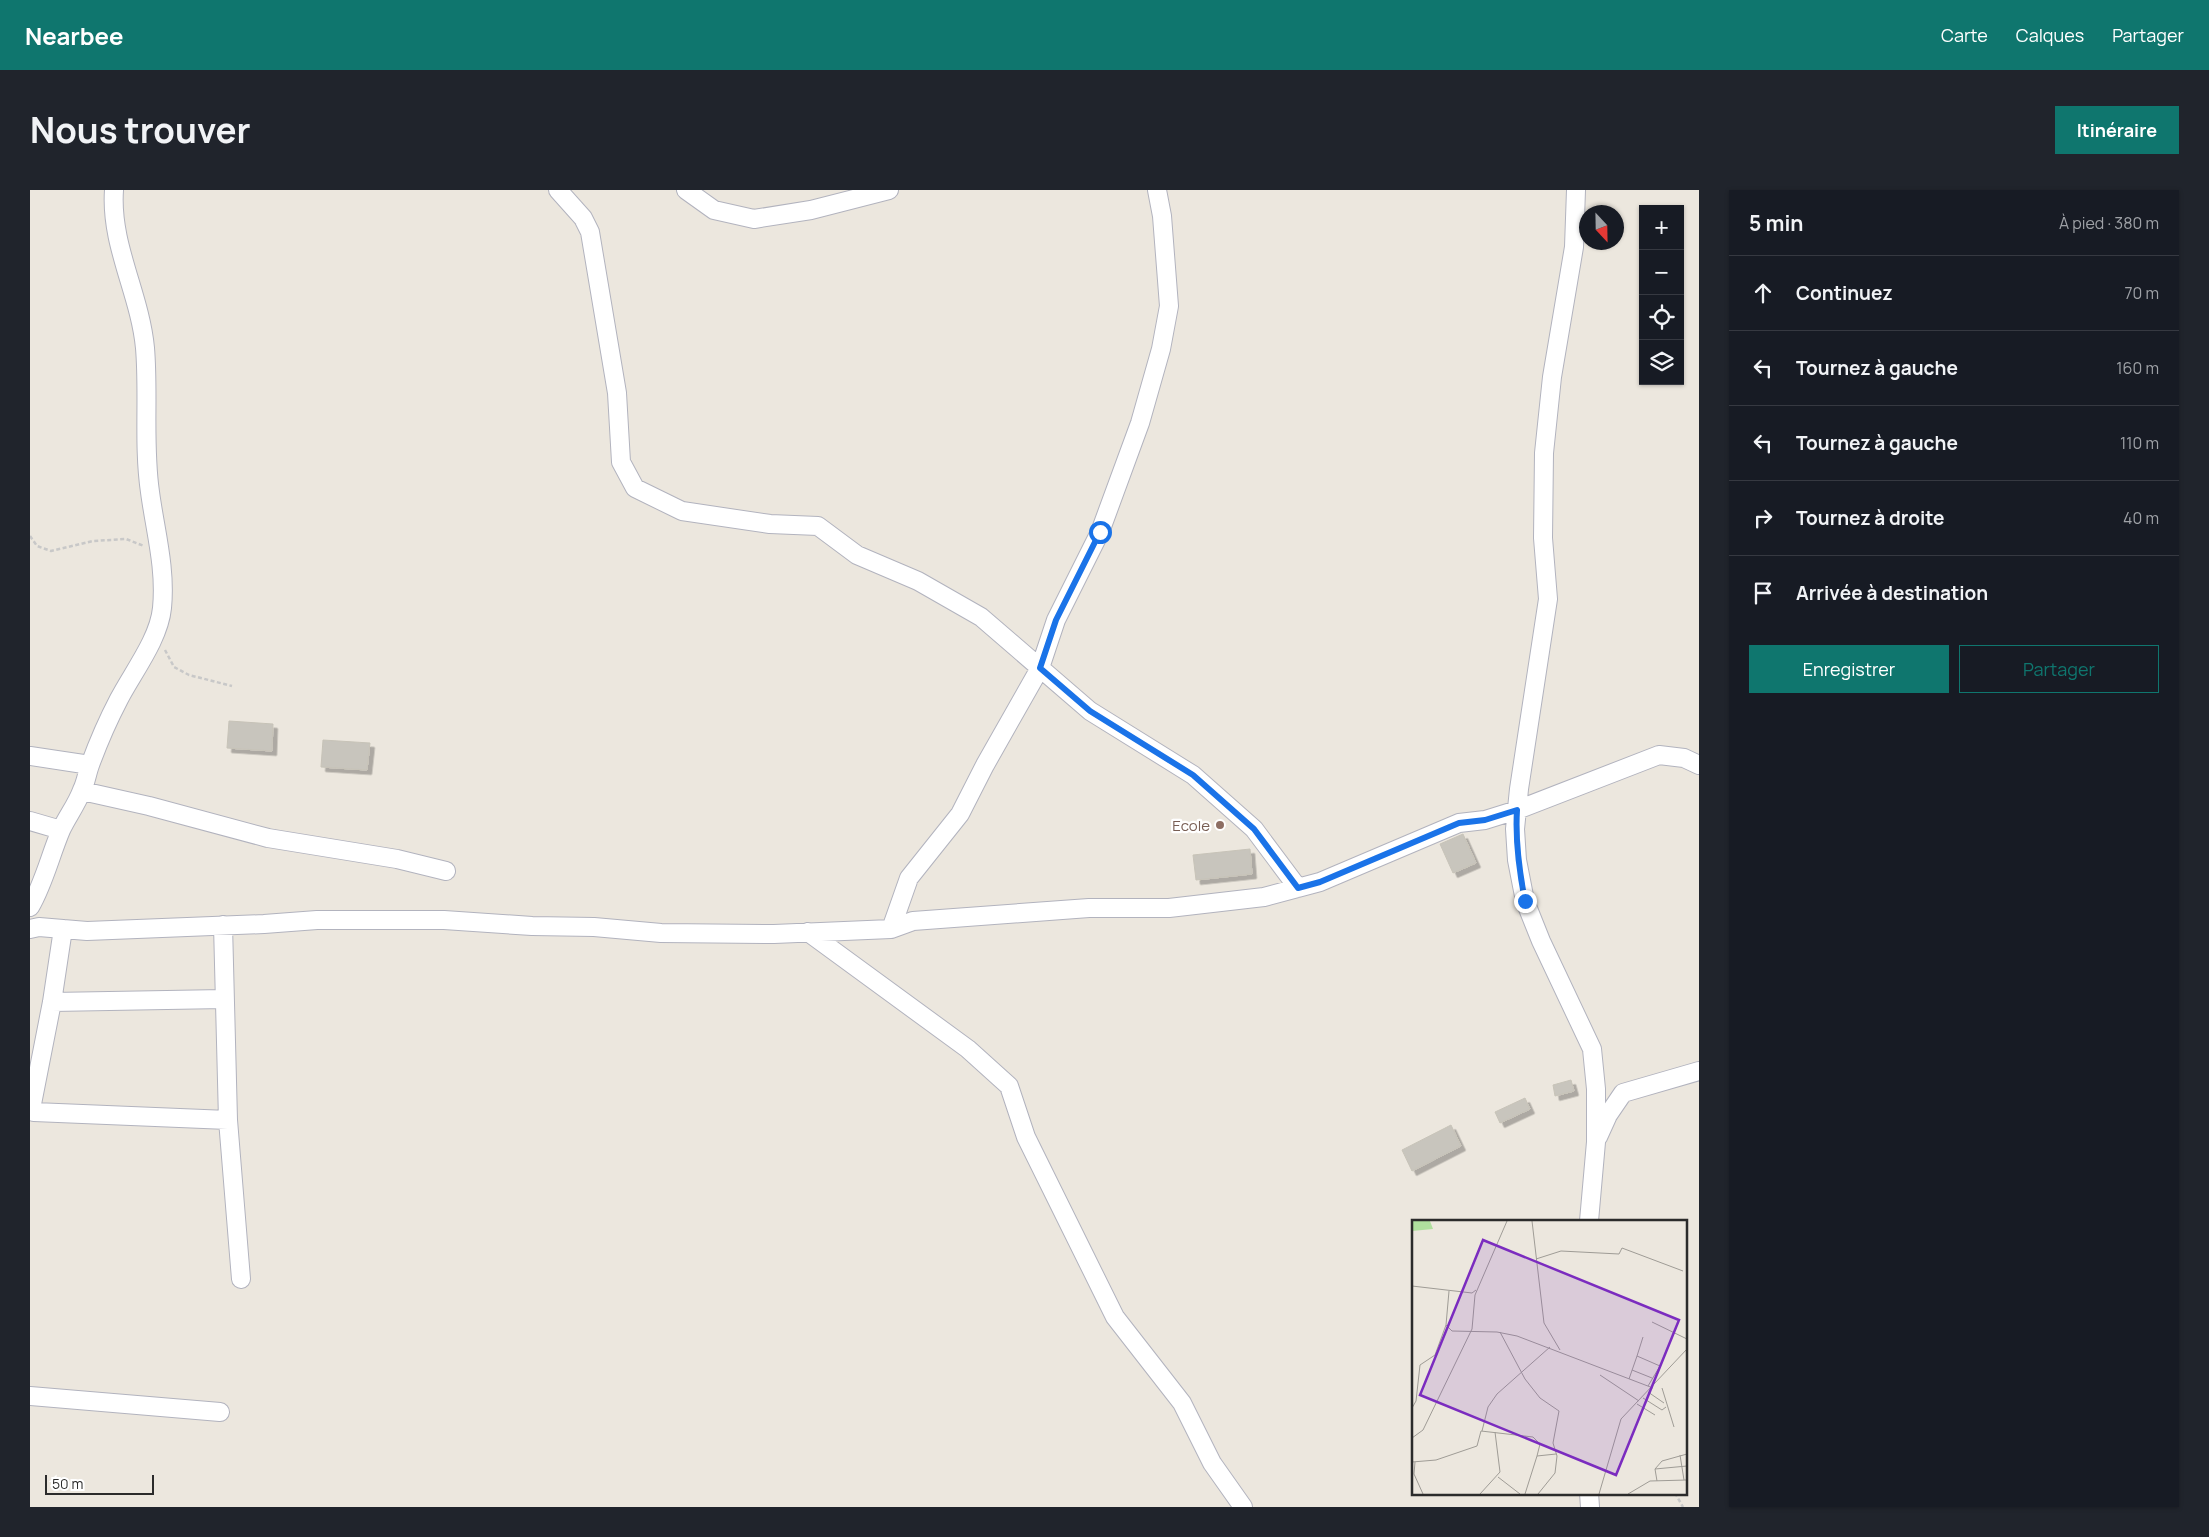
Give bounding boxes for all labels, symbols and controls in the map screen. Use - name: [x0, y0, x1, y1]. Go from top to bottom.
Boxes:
- text: Nearbee: [25, 19, 124, 52]
- text: Carte: [1941, 23, 1988, 47]
- text: Calques: [2016, 23, 2084, 47]
- text: Partager: [2112, 23, 2184, 47]
- text: Nous trouver: [30, 106, 251, 154]
- button: Itinéraire: [2055, 106, 2179, 154]
- north arrow: [1579, 205, 1624, 250]
- map controls: [1639, 205, 1684, 385]
- button: +: [1639, 205, 1684, 250]
- text: 5 min: [1749, 209, 1803, 237]
- text: À pied · 380 m: [2059, 212, 2159, 234]
- button: −: [1639, 250, 1684, 295]
- icon: ahead: [1749, 279, 1777, 307]
- text: Continuez: [1796, 280, 1893, 306]
- text: 70 m: [2124, 282, 2159, 304]
- button: locate: [1639, 295, 1684, 340]
- button: layers: [1639, 340, 1684, 385]
- icon: left: [1749, 354, 1777, 382]
- text: Tournez à gauche: [1796, 355, 1958, 381]
- text: 160 m: [2116, 357, 2159, 379]
- icon: left: [1749, 429, 1777, 457]
- text: Tournez à gauche: [1796, 430, 1958, 456]
- text: 110 m: [2120, 432, 2159, 454]
- icon: right: [1749, 504, 1777, 532]
- text: Tournez à droite: [1796, 505, 1944, 531]
- text: 40 m: [2123, 507, 2159, 529]
- route start: [1089, 521, 1112, 544]
- icon: arrive: [1749, 579, 1777, 607]
- text: Arrivée à destination: [1796, 580, 1988, 606]
- button: Enregistrer: [1749, 645, 1949, 693]
- button: Partager: [1959, 645, 2159, 693]
- place label: Ecole: [1172, 815, 1210, 836]
- marker: Ecole: [1214, 819, 1226, 831]
- route end: [1514, 890, 1537, 913]
- inset map: [1412, 1220, 1686, 1494]
- scale bar: [45, 1472, 154, 1495]
- text: 50 m: [52, 1474, 83, 1493]

